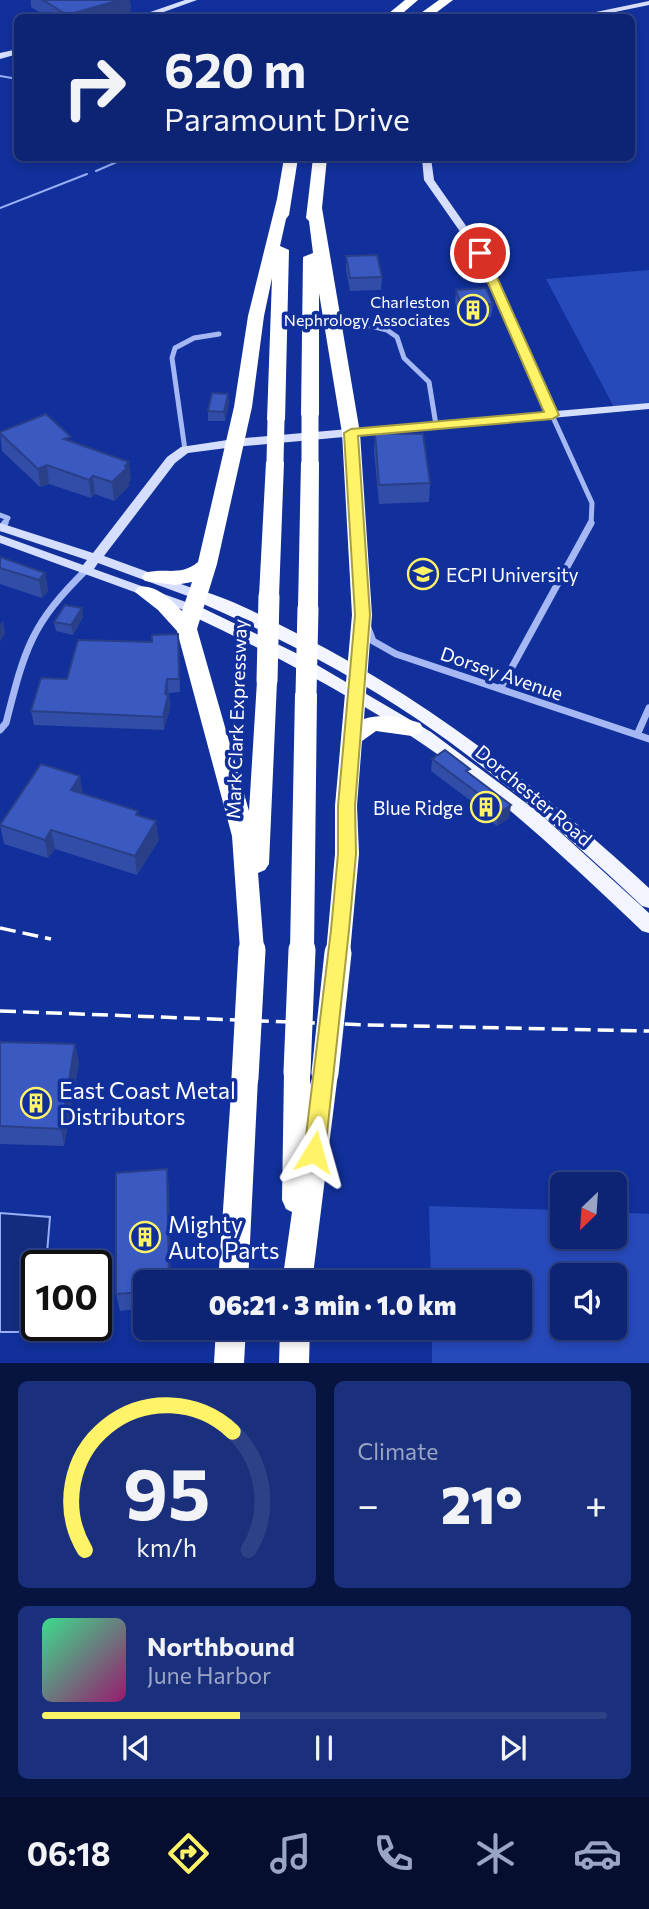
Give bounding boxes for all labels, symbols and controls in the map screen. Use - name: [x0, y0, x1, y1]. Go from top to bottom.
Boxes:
- text: 620 m: [164, 38, 306, 98]
- icon: right: [49, 42, 140, 133]
- text: Paramount Drive: [164, 98, 410, 138]
- pin: [450, 223, 510, 283]
- icon: arrive: [461, 234, 499, 272]
- place label: Charleston Nephrology Associates: [284, 292, 450, 329]
- building icon: Charleston Nephrology Associates: [456, 293, 490, 327]
- school or university icon: ECPI University: [406, 557, 440, 591]
- place label: ECPI University: [446, 563, 579, 586]
- street label: Mark Clark Expressway: [221, 618, 251, 820]
- street label: Dorsey Avenue: [438, 641, 566, 705]
- street label: Dorchester Road: [471, 740, 597, 850]
- building icon: Blue Ridge: [469, 790, 503, 824]
- place label: Blue Ridge: [373, 796, 463, 819]
- place label: East Coast Metal Distributors: [59, 1076, 236, 1130]
- building icon: East Coast Metal Distributors: [19, 1086, 53, 1120]
- position arrow: [277, 1115, 351, 1189]
- north arrow: [550, 1172, 626, 1250]
- map controls: [550, 1172, 627, 1340]
- place label: Mighty Auto Parts: [168, 1210, 279, 1264]
- building icon: Mighty Auto Parts: [128, 1220, 162, 1254]
- speed limit sign: 100: [21, 1250, 112, 1341]
- button: sound: [550, 1263, 627, 1340]
- text: 06:21 · 3 min · 1.0 km: [209, 1289, 456, 1320]
- text: Climate: [358, 1437, 439, 1465]
- text: 95: [123, 1447, 210, 1536]
- text: 21°: [441, 1471, 523, 1535]
- text: −: [358, 1480, 379, 1527]
- text: +: [585, 1480, 607, 1527]
- text: km/h: [136, 1532, 197, 1562]
- text: Northbound: [147, 1630, 295, 1661]
- text: June Harbor: [147, 1661, 271, 1689]
- icon: previous: [117, 1729, 155, 1767]
- icon: pause: [305, 1729, 343, 1767]
- icon: next: [494, 1729, 532, 1767]
- icon: directions: [164, 1829, 213, 1878]
- icon: music: [266, 1829, 315, 1878]
- icon: phone: [369, 1829, 418, 1878]
- icon: climate: [471, 1829, 520, 1878]
- icon: car: [573, 1829, 622, 1878]
- text: 06:18: [27, 1833, 110, 1873]

